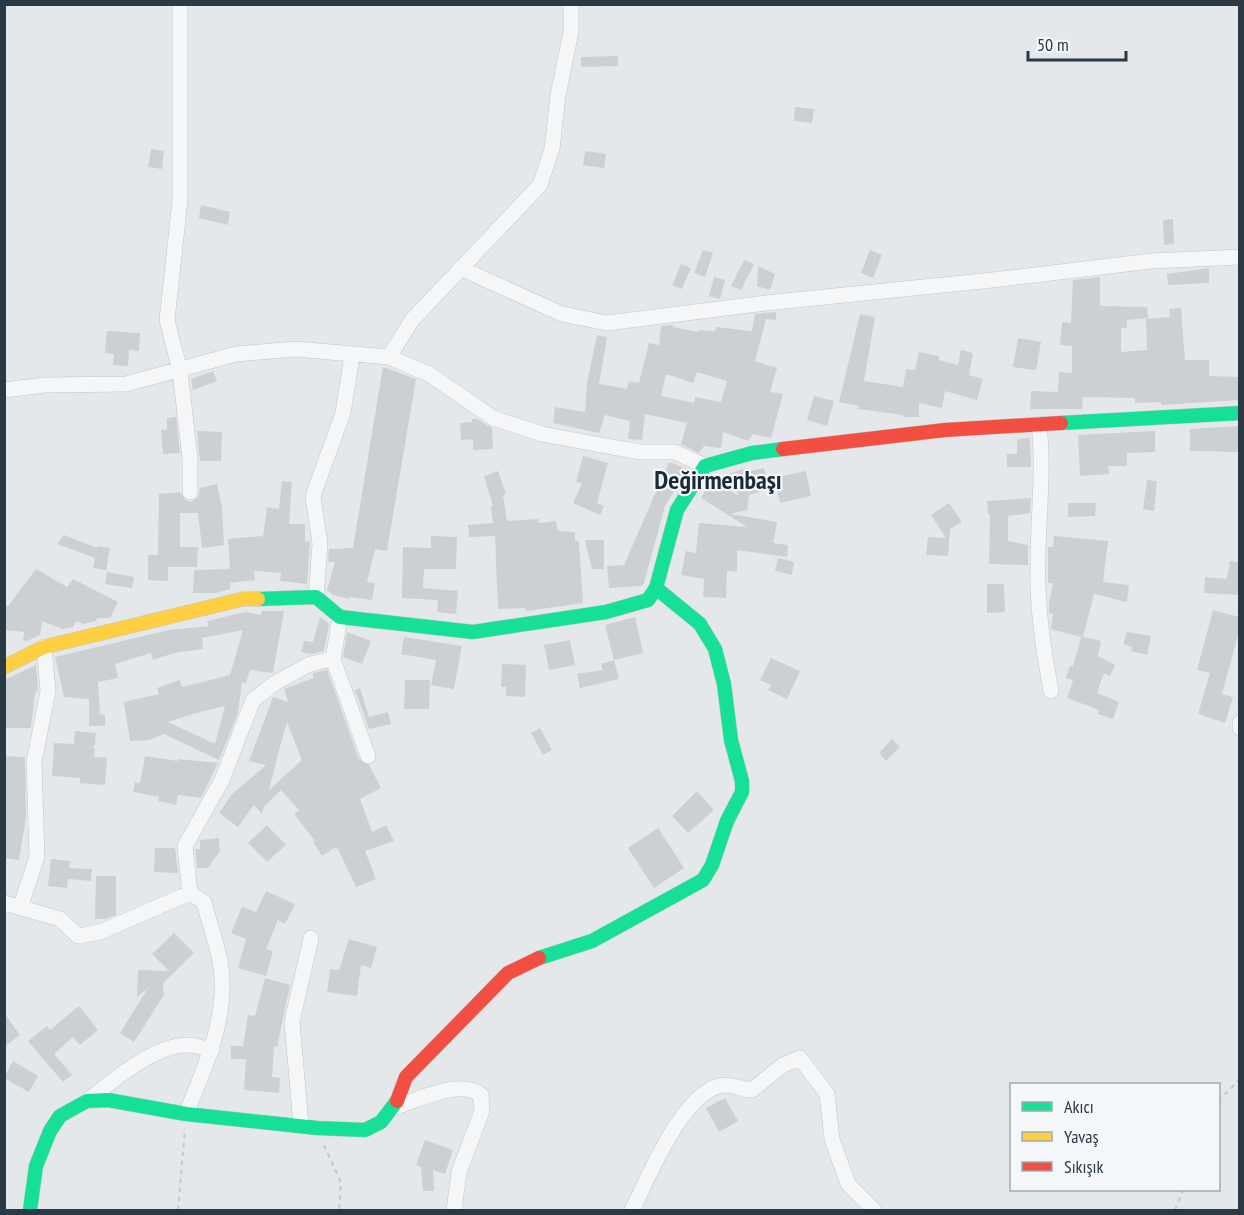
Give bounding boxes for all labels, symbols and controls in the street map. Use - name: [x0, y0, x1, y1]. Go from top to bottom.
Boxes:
- scale bar: [1028, 24, 1126, 62]
- text: 50 m: [1037, 33, 1069, 56]
- district label: Değirmenbaşı: [654, 463, 782, 496]
- legend: [1010, 1083, 1220, 1191]
- text: Akıcı: [1064, 1095, 1094, 1118]
- text: Yavaş: [1064, 1125, 1099, 1148]
- text: Sıkışık: [1064, 1155, 1103, 1178]

